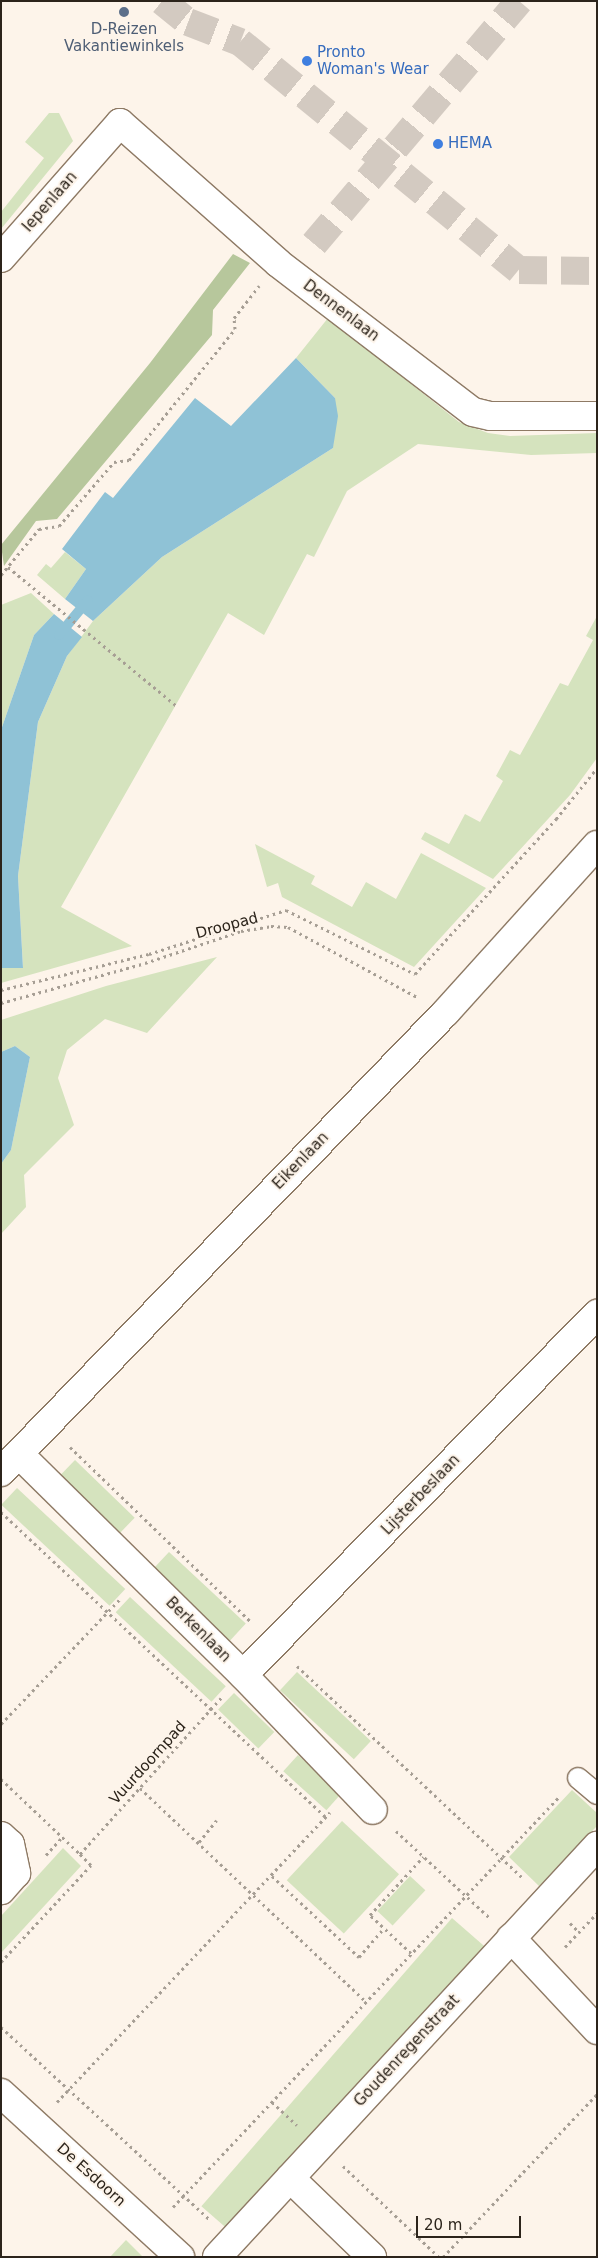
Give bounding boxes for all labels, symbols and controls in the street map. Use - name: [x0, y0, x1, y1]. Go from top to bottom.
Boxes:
- marker: D-Reizen Vakantiewinkels: [118, 6, 130, 18]
- place label: D-Reizen Vakantiewinkels: [64, 20, 184, 55]
- place label: Pronto Woman's Wear: [317, 43, 429, 78]
- marker: Pronto Woman's Wear: [301, 55, 313, 67]
- place label: HEMA: [448, 135, 492, 153]
- marker: HEMA: [432, 138, 444, 150]
- street label: Iepenlaan: [19, 168, 81, 236]
- street label: Dennenlaan: [299, 277, 383, 345]
- street label: Droopad: [194, 909, 260, 943]
- street label: Eikenlaan: [269, 1129, 333, 1193]
- street label: Lijsterbeslaan: [378, 1451, 464, 1539]
- street label: Berkenlaan: [162, 1594, 234, 1666]
- street label: Vuurdoornpad: [106, 1718, 190, 1808]
- street label: Goudenregenstraat: [351, 1991, 463, 2111]
- street label: De Esdoorn: [53, 2139, 129, 2211]
- scale bar: [418, 2206, 523, 2238]
- text: 20 m: [424, 2216, 462, 2234]

